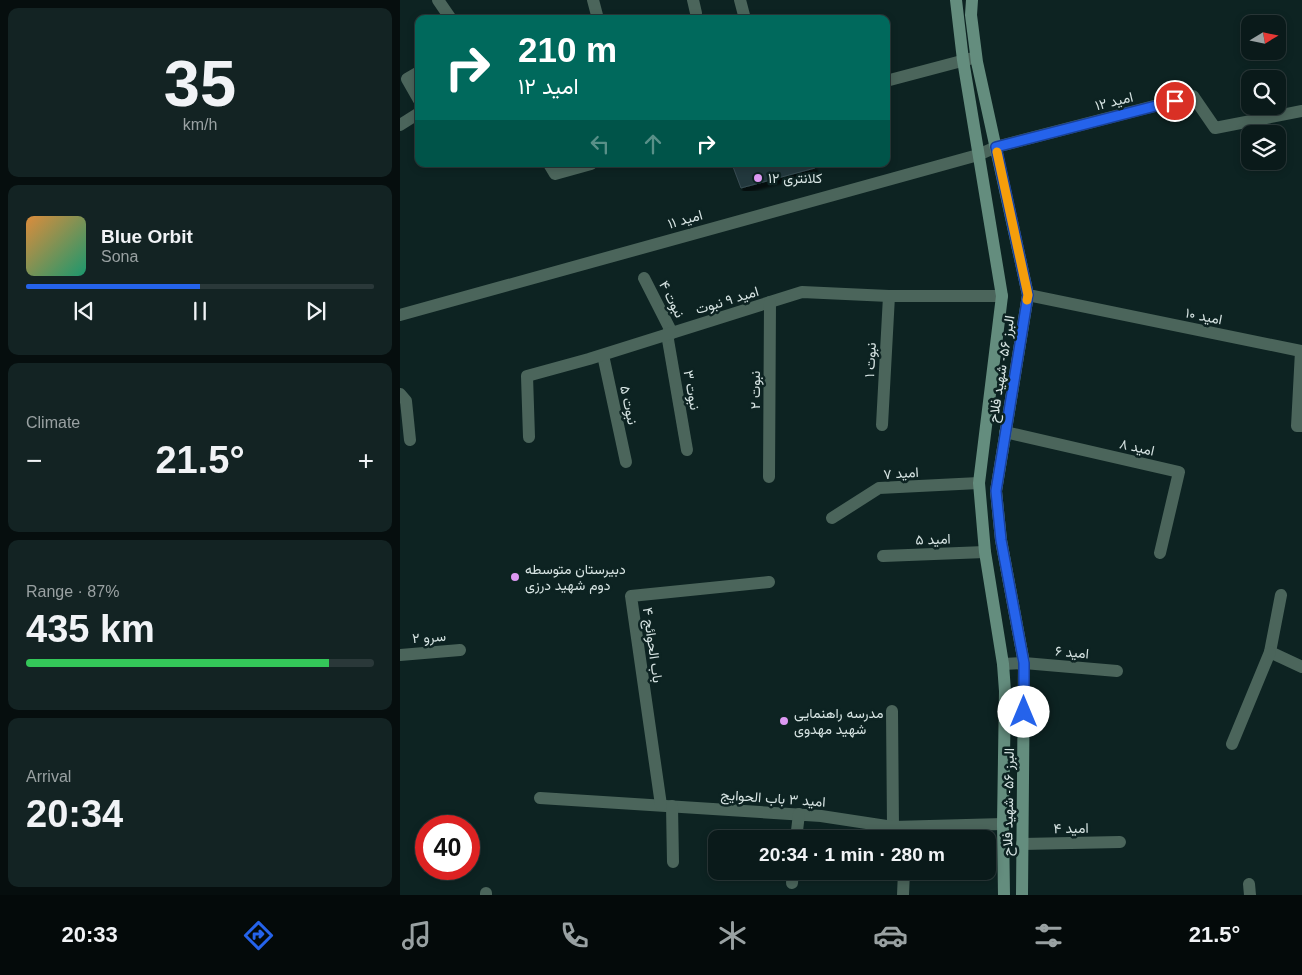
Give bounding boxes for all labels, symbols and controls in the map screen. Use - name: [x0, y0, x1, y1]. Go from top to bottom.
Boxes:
- north arrow: [1241, 15, 1286, 60]
- map controls: [1241, 15, 1286, 170]
- text: 210 m: [518, 30, 617, 69]
- icon: right: [435, 35, 500, 100]
- text: 35: [164, 47, 236, 120]
- button: search: [1241, 70, 1286, 115]
- text: امید ۱۲: [518, 74, 579, 99]
- pin: [1154, 80, 1196, 122]
- icon: arrive: [1161, 87, 1189, 115]
- street label: امید ۱۲: [1093, 89, 1135, 113]
- text: km/h: [183, 116, 217, 133]
- button: layers: [1241, 125, 1286, 170]
- icon: left: [586, 130, 614, 158]
- icon: ahead: [639, 130, 667, 158]
- icon: right: [692, 130, 720, 158]
- place label: کلانتری ۱۲: [768, 170, 822, 187]
- marker: کلانتری ۱۲: [752, 172, 764, 184]
- street label: امید ۱۱: [666, 206, 704, 232]
- text: Blue Orbit: [101, 226, 193, 247]
- text: Sona: [101, 248, 138, 265]
- street label: نبوت ۴: [655, 278, 688, 321]
- street label: امید ۹ نبوت: [694, 283, 761, 318]
- icon: previous: [70, 297, 98, 325]
- icon: pause: [186, 297, 214, 325]
- icon: next: [302, 297, 330, 325]
- street label: امید ۱۰: [1184, 305, 1224, 327]
- street label: البرز ۵۶- شهید فلاح: [985, 314, 1020, 424]
- street label: نبوت ۱: [861, 342, 880, 378]
- street label: نبوت ۳: [680, 369, 703, 411]
- street label: نبوت ۲: [747, 371, 764, 409]
- street label: نبوت ۵: [616, 384, 641, 426]
- text: Climate: [26, 414, 80, 431]
- street label: امید ۸: [1118, 435, 1156, 459]
- text: 21.5°: [155, 439, 245, 481]
- text: −: [26, 445, 42, 476]
- text: +: [358, 445, 374, 476]
- street label: امید ۷: [883, 464, 919, 482]
- street label: امید ۵: [915, 530, 951, 548]
- place label: دبیرستان متوسطه دوم شهید درزی: [525, 561, 626, 594]
- marker: دبیرستان متوسطه دوم شهید درزی: [509, 571, 521, 583]
- text: Range · 87%: [26, 583, 119, 600]
- street label: باب الحوائج ۴: [637, 606, 666, 684]
- text: 435 km: [26, 608, 155, 650]
- street label: سرو ۲: [412, 628, 446, 647]
- street label: امید ۶: [1054, 643, 1090, 661]
- position arrow: [997, 685, 1049, 737]
- place label: مدرسه راهنمایی شهید مهدوی: [794, 705, 883, 738]
- marker: مدرسه راهنمایی شهید مهدوی: [778, 715, 790, 727]
- street label: البرز ۵۶- شهید فلاح: [999, 748, 1020, 856]
- text: Arrival: [26, 768, 71, 785]
- street label: امید ۳ باب الحوایج: [720, 786, 826, 813]
- text: 20:34: [26, 793, 123, 835]
- speed limit sign: 40: [415, 815, 480, 880]
- street label: امید ۴: [1053, 820, 1089, 836]
- text: 20:34 · 1 min · 280 m: [759, 844, 945, 865]
- icon: directions: [241, 918, 276, 953]
- icon: music: [399, 918, 434, 953]
- icon: phone: [557, 918, 592, 953]
- icon: climate: [715, 918, 750, 953]
- icon: car: [873, 918, 908, 953]
- icon: filters: [1031, 918, 1066, 953]
- text: 20:33: [62, 922, 118, 947]
- text: 21.5°: [1189, 922, 1240, 947]

